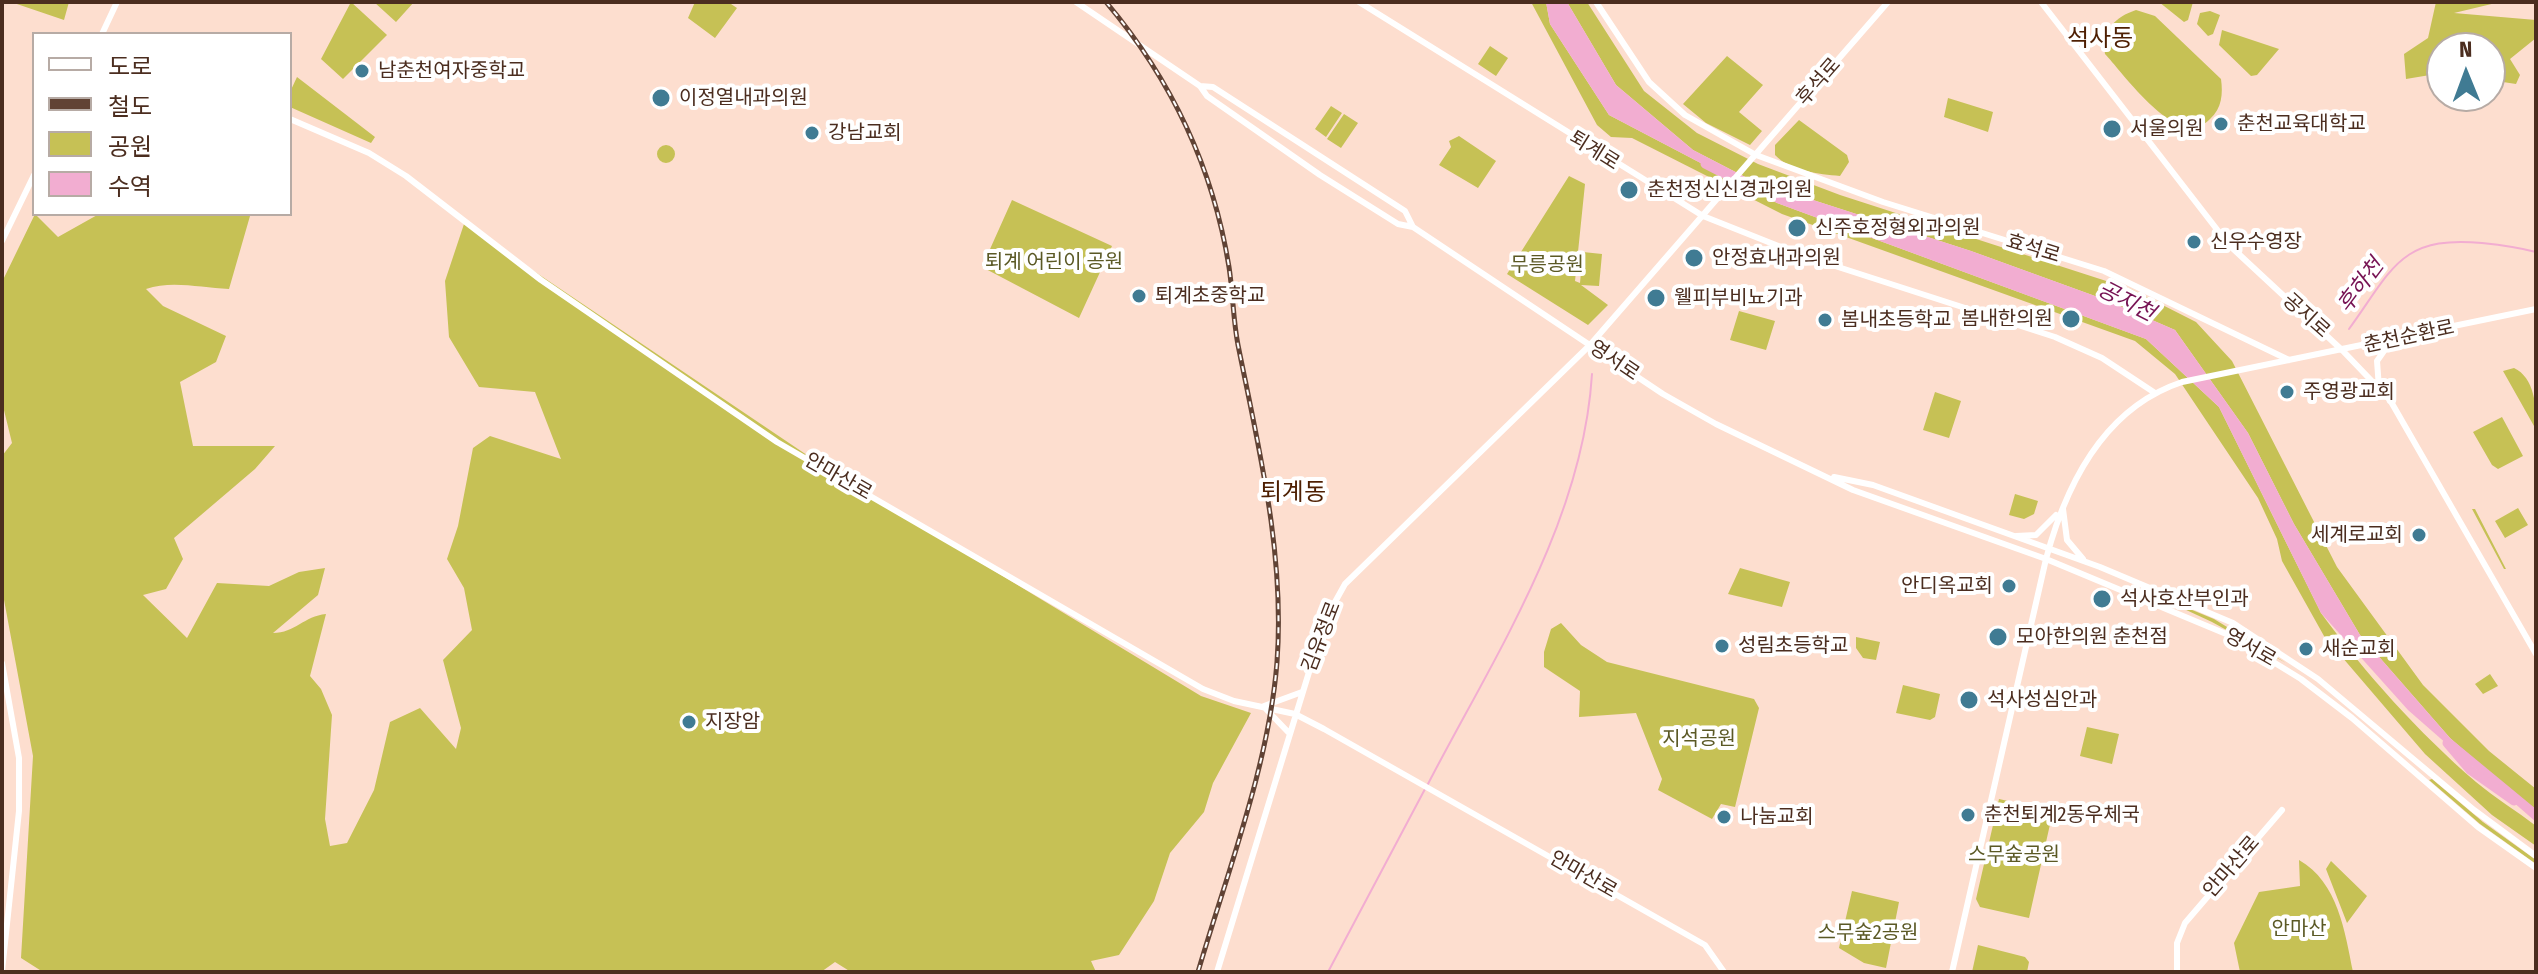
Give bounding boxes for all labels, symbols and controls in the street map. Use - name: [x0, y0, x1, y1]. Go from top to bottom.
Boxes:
- district label: 석사동: [2067, 25, 2133, 53]
- legend: [32, 32, 292, 216]
- north arrow: [2426, 32, 2506, 112]
- text: N: [2459, 36, 2472, 63]
- text: 도로: [108, 53, 152, 81]
- street label: 후석로: [1792, 53, 1846, 111]
- place label: 남춘천여자중학교: [378, 59, 525, 83]
- marker: 남춘천여자중학교: [353, 62, 371, 80]
- place label: 이정열내과의원: [679, 86, 808, 110]
- marker: 이정열내과의원: [650, 87, 672, 109]
- text: 철도: [108, 93, 152, 121]
- place label: 춘천교육대학교: [2237, 112, 2366, 136]
- marker: 춘천교육대학교: [2212, 115, 2230, 133]
- place label: 서울의원: [2130, 117, 2204, 141]
- marker: 서울의원: [2101, 118, 2123, 140]
- place label: 강남교회: [828, 121, 902, 145]
- marker: 강남교회: [803, 124, 821, 142]
- street label: 퇴계로: [1564, 126, 1624, 176]
- text: 공원: [108, 133, 152, 161]
- text: 수역: [108, 173, 152, 201]
- place label: 춘천정신신경과의원: [1647, 178, 1813, 202]
- marker: 춘천정신신경과의원: [1618, 179, 1640, 201]
- place label: 신주호정형외과의원: [1815, 216, 1981, 240]
- marker: 신주호정형외과의원: [1786, 217, 1808, 239]
- street label: 효석로: [2003, 229, 2063, 269]
- place label: 신우수영장: [2210, 230, 2302, 254]
- marker: 신우수영장: [2185, 233, 2203, 251]
- place label: 안정효내과의원: [1712, 246, 1841, 270]
- marker: 안정효내과의원: [1683, 247, 1705, 269]
- park label: 퇴계 어린이 공원: [985, 250, 1123, 274]
- park label: 무릉공원: [1510, 253, 1584, 277]
- water label: 후하천: [2332, 254, 2390, 318]
- water label: 공지천: [2093, 276, 2159, 328]
- place label: 퇴계초중학교: [1155, 284, 1265, 308]
- place label: 웰피부비뇨기과: [1674, 286, 1803, 310]
- marker: 퇴계초중학교: [1130, 287, 1148, 305]
- marker: 웰피부비뇨기과: [1645, 287, 1667, 309]
- street label: 공지로: [2277, 289, 2335, 343]
- place label: 봄내한의원: [1961, 307, 2053, 331]
- place label: 봄내초등학교: [1841, 308, 1951, 332]
- marker: 봄내한의원: [2060, 308, 2082, 330]
- marker: 봄내초등학교: [1816, 311, 1834, 329]
- street label: 춘천순환로: [2362, 316, 2456, 358]
- street label: 영서로: [1584, 336, 1644, 386]
- place label: 주영광교회: [2303, 380, 2395, 404]
- marker: 주영광교회: [2278, 383, 2296, 401]
- street label: 안마산로: [800, 448, 876, 506]
- district label: 퇴계동: [1260, 479, 1326, 507]
- place label: 세계로교회: [2311, 523, 2403, 547]
- marker: 세계로교회: [2410, 526, 2428, 544]
- place label: 안디옥교회: [1901, 574, 1993, 598]
- marker: 안디옥교회: [2000, 577, 2018, 595]
- place label: 석사호산부인과: [2120, 587, 2249, 611]
- marker: 석사호산부인과: [2091, 588, 2113, 610]
- street label: 김유정로: [1298, 598, 1346, 676]
- street label: 영서로: [2220, 624, 2280, 672]
- place label: 모아한의원 춘천점: [2016, 625, 2168, 649]
- marker: 모아한의원 춘천점: [1987, 626, 2009, 648]
- place label: 성림초등학교: [1738, 634, 1848, 658]
- marker: 성림초등학교: [1713, 637, 1731, 655]
- place label: 새순교회: [2322, 637, 2396, 661]
- marker: 새순교회: [2297, 640, 2315, 658]
- place label: 석사성심안과: [1987, 688, 2097, 712]
- marker: 석사성심안과: [1958, 689, 1980, 711]
- place label: 지장암: [705, 710, 760, 734]
- marker: 지장암: [680, 713, 698, 731]
- park label: 지석공원: [1662, 727, 1736, 751]
- place label: 춘천퇴계2동우체국: [1984, 803, 2140, 827]
- place label: 나눔교회: [1740, 805, 1814, 829]
- marker: 춘천퇴계2동우체국: [1959, 806, 1977, 824]
- marker: 나눔교회: [1715, 808, 1733, 826]
- street label: 안마산로: [2199, 831, 2265, 903]
- park label: 스무숲공원: [1968, 843, 2060, 867]
- street label: 안마산로: [1545, 846, 1621, 904]
- park label: 안마산: [2271, 917, 2327, 941]
- park label: 스무숲2공원: [1818, 921, 1918, 945]

